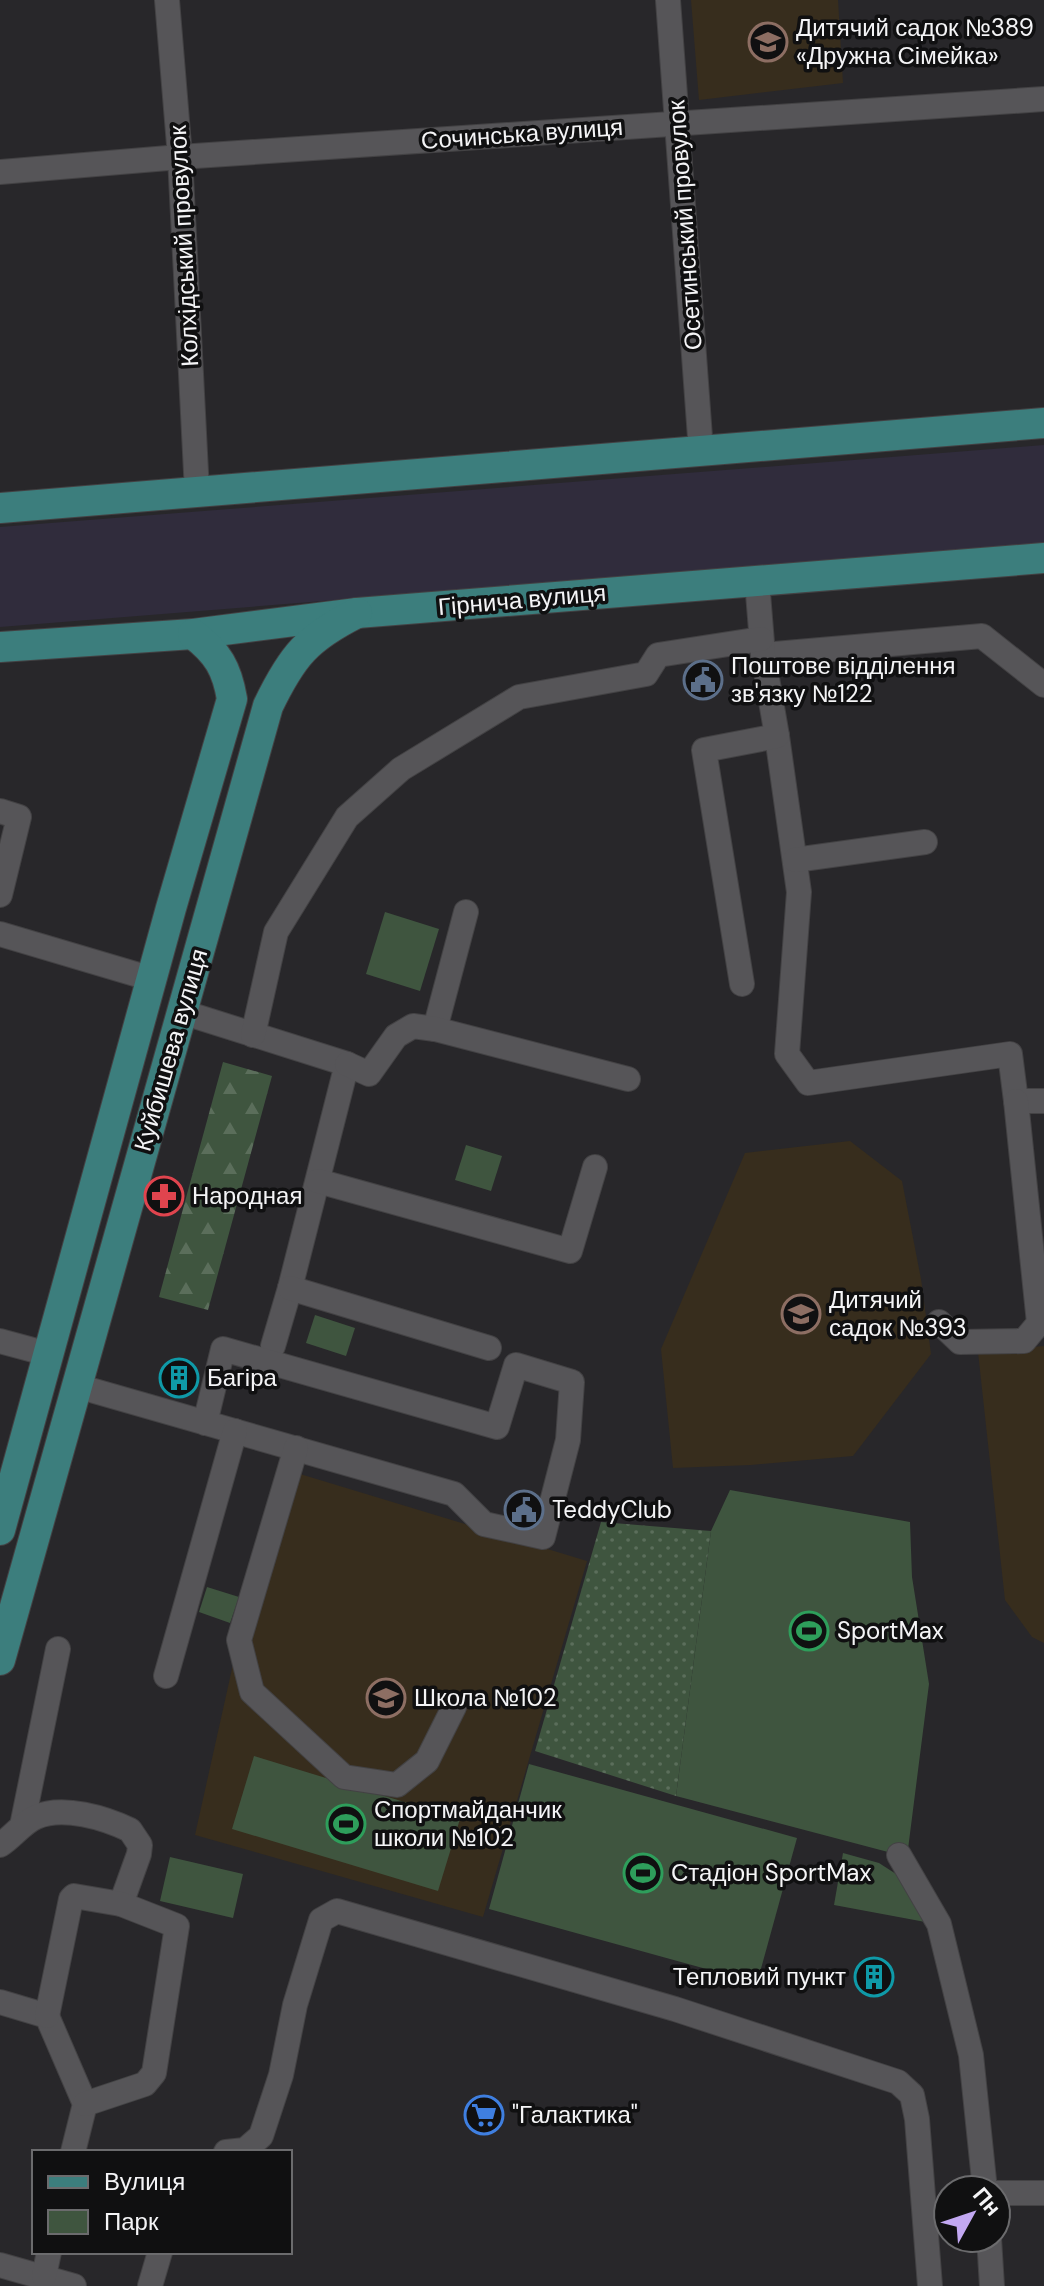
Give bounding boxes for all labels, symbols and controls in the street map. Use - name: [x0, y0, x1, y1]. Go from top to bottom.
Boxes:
- place label: Дитячий садок №389 «Дружна Сімейка»: [796, 12, 1034, 71]
- school or university icon: Дитячий садок №389 «Дружна Сімейка»: [747, 21, 789, 63]
- street label: Осетинський провулок: [660, 98, 709, 351]
- street label: Сочинська вулиця: [420, 111, 624, 156]
- street label: Колхідський провулок: [162, 124, 205, 368]
- street label: Гірнича вулиця: [437, 577, 607, 622]
- place label: Поштове відділення зв'язку №122: [731, 650, 955, 709]
- public building icon: Поштове відділення зв'язку №122: [682, 659, 724, 701]
- street label: Куйбишева вулиця: [127, 945, 214, 1155]
- pharmacy icon: Народная: [143, 1175, 185, 1217]
- place label: Народная: [192, 1180, 302, 1211]
- place label: Дитячий садок №393: [829, 1284, 967, 1343]
- school or university icon: Дитячий садок №393: [780, 1293, 822, 1335]
- building icon: Багіра: [158, 1357, 200, 1399]
- place label: Багіра: [207, 1362, 278, 1393]
- public building icon: TeddyClub: [503, 1489, 545, 1531]
- place label: TeddyClub: [552, 1494, 672, 1525]
- sports icon: SportMax: [788, 1610, 830, 1652]
- place label: SportMax: [837, 1615, 944, 1646]
- school or university icon: Школа №102: [365, 1677, 407, 1719]
- place label: Школа №102: [414, 1682, 557, 1713]
- place label: Спортмайданчик школи №102: [374, 1794, 562, 1853]
- sports icon: Спортмайданчик школи №102: [325, 1803, 367, 1845]
- sports icon: Стадіон SportMax: [622, 1852, 664, 1894]
- place label: Стадіон SportMax: [671, 1857, 871, 1888]
- building icon: Тепловий пункт: [853, 1956, 895, 1998]
- place label: Тепловий пункт: [673, 1961, 846, 1992]
- supermarket icon: "Галактика": [463, 2094, 505, 2136]
- place label: "Галактика": [512, 2099, 638, 2130]
- legend: [32, 2150, 292, 2254]
- text: Вулиця: [104, 2166, 185, 2197]
- north arrow: [932, 2174, 1012, 2254]
- text: Пн: [966, 2181, 1007, 2222]
- text: Парк: [104, 2206, 159, 2237]

